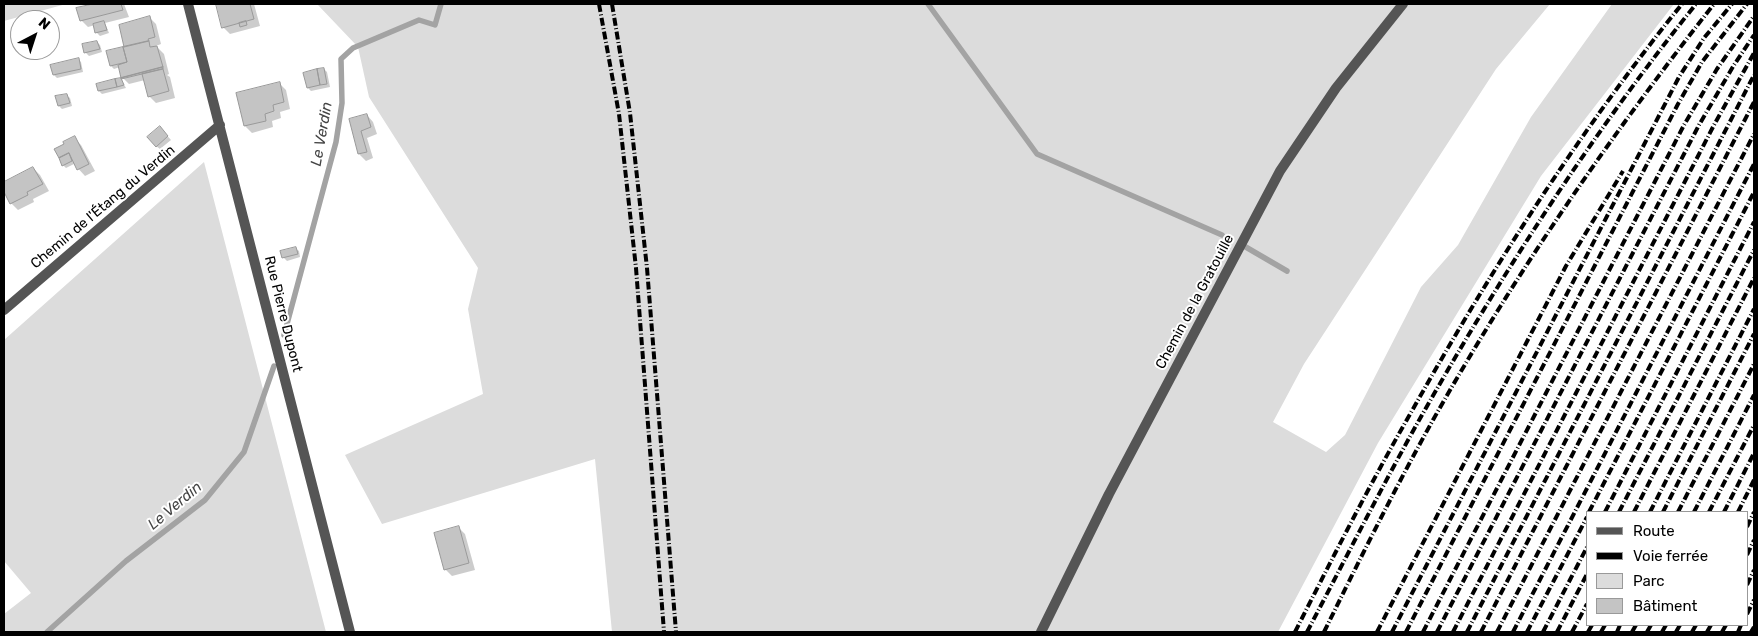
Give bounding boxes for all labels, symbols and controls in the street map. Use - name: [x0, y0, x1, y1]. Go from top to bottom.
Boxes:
- north arrow: [10, 10, 60, 60]
- text: N: [35, 14, 54, 34]
- water label: Le Verdin: [307, 100, 337, 168]
- street label: Chemin de l'Étang du Verdin: [27, 142, 179, 272]
- street label: Chemin de la Gratouille: [1152, 232, 1238, 372]
- street label: Rue Pierre Dupont: [260, 254, 306, 374]
- water label: Le Verdin: [144, 478, 206, 534]
- legend: [1586, 511, 1748, 626]
- text: Route: [1633, 522, 1675, 540]
- text: Voie ferrée: [1633, 547, 1708, 565]
- text: Parc: [1633, 572, 1665, 590]
- text: Bâtiment: [1633, 597, 1697, 615]

